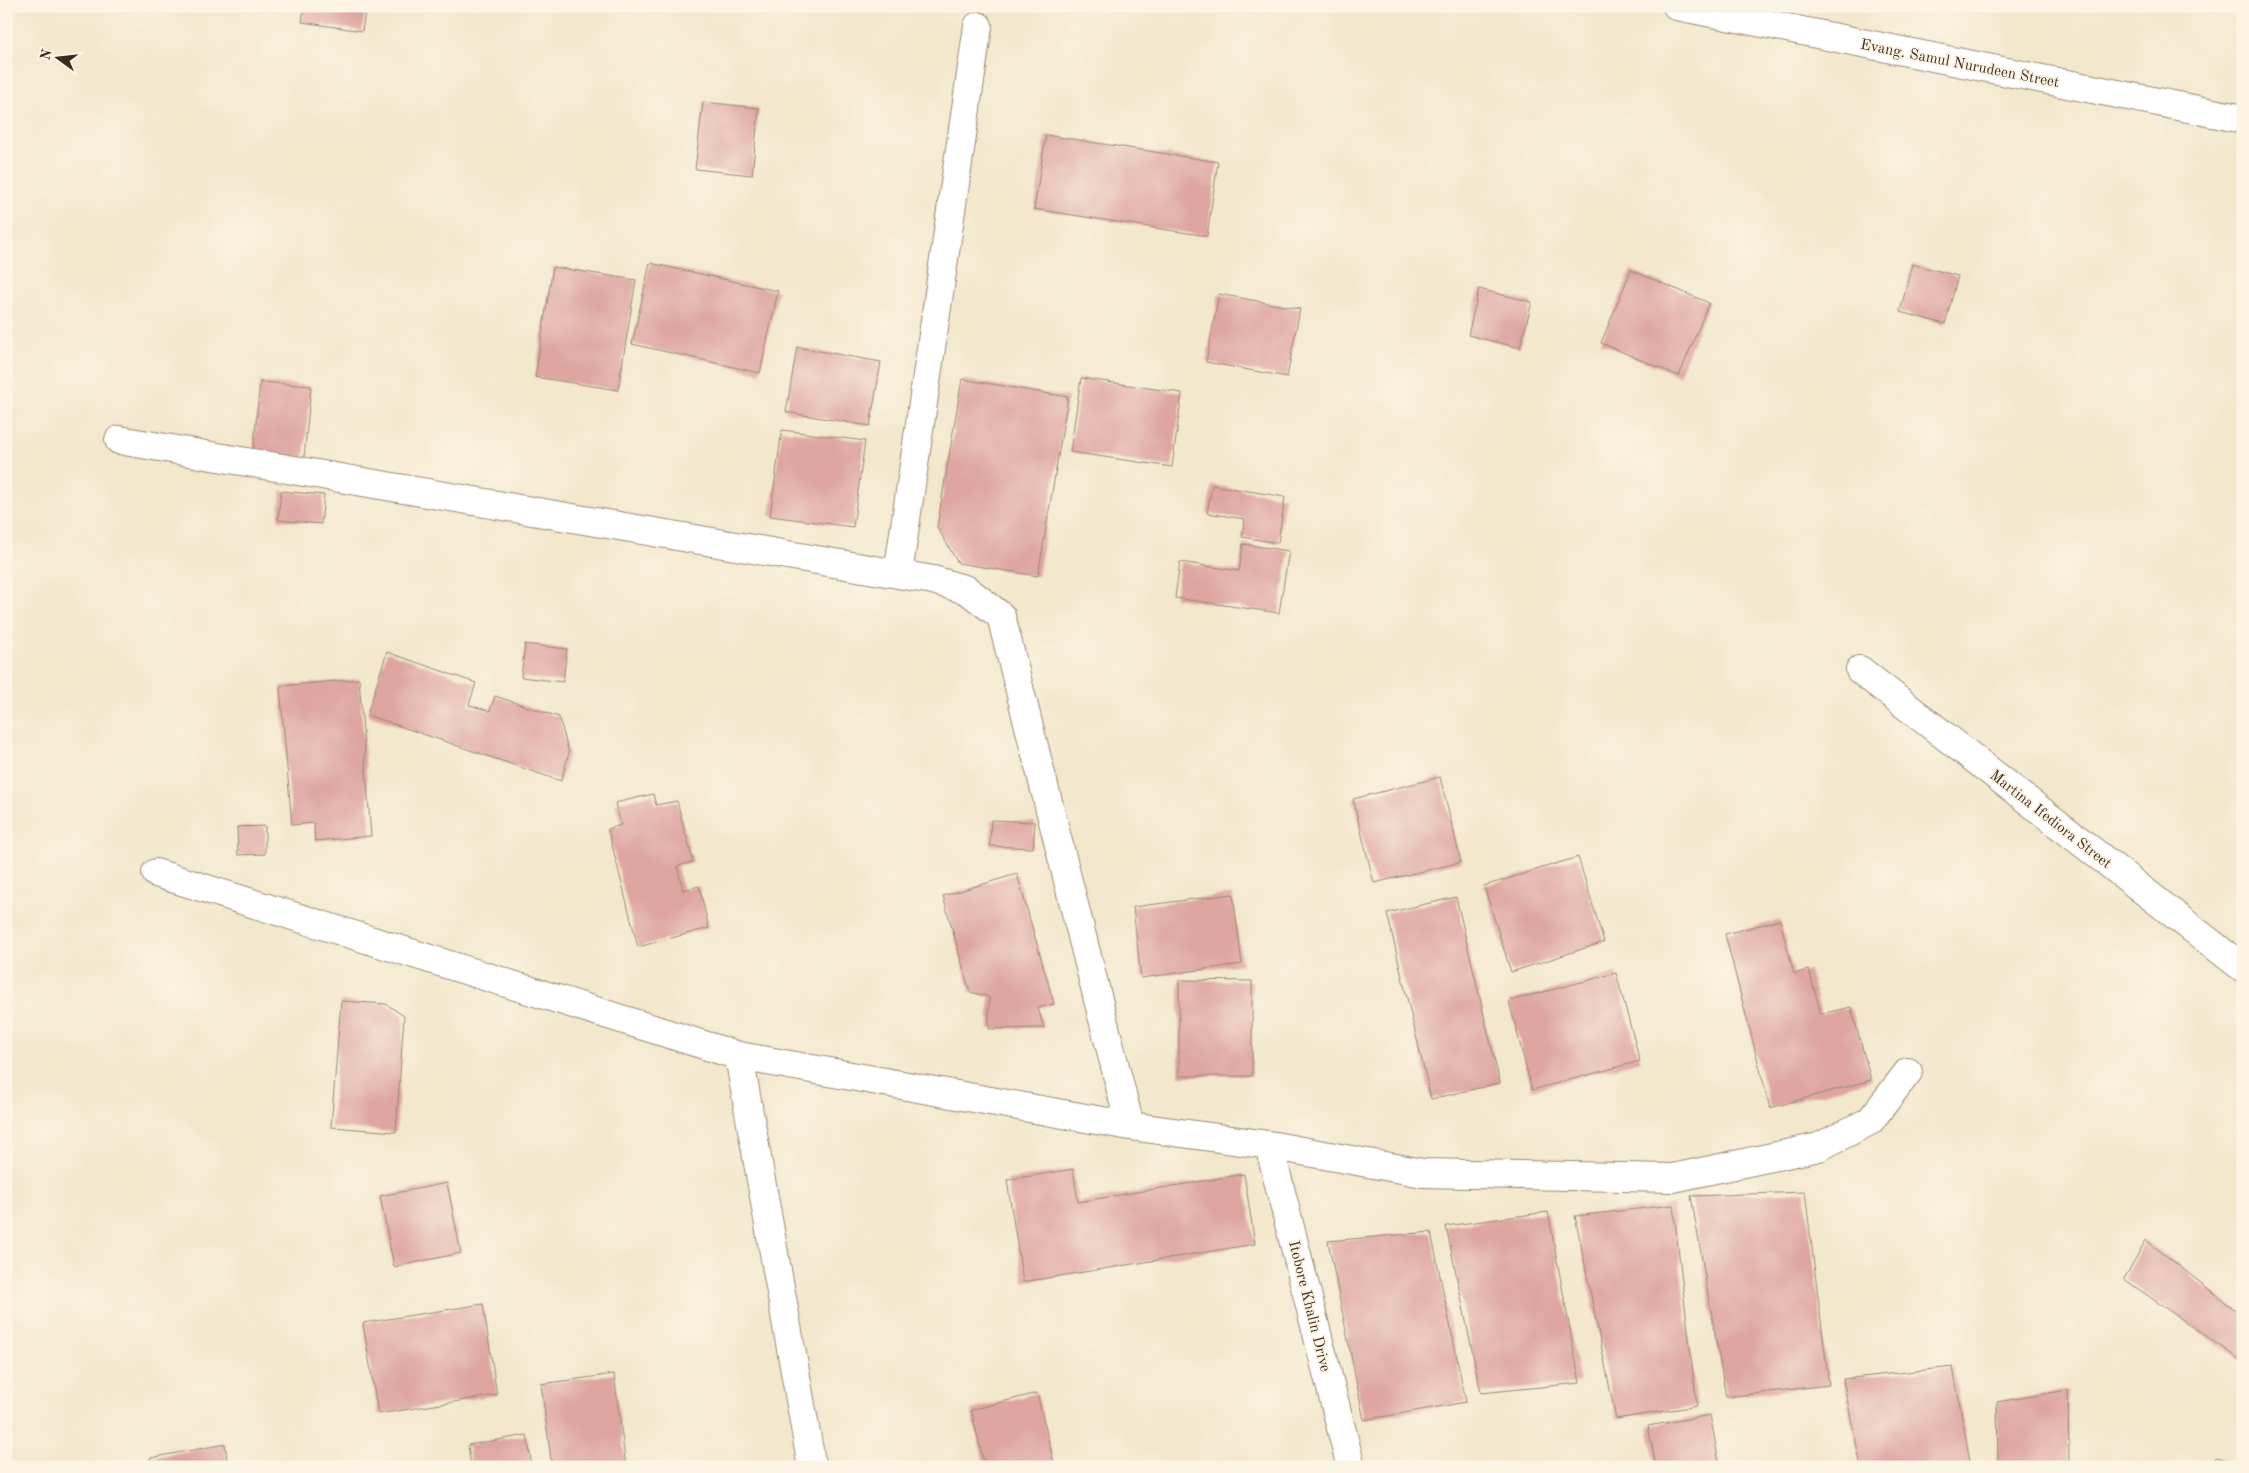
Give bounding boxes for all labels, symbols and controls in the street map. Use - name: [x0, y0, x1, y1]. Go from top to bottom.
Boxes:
- north arrow: [32, 32, 82, 82]
- street label: Evang. Samul Nurudeen Street: [1859, 38, 2060, 91]
- text: N: [38, 48, 55, 62]
- street label: Martina Ifediora Street: [1986, 768, 2114, 872]
- street label: Itobore Khalin Drive: [1285, 1239, 1332, 1373]

